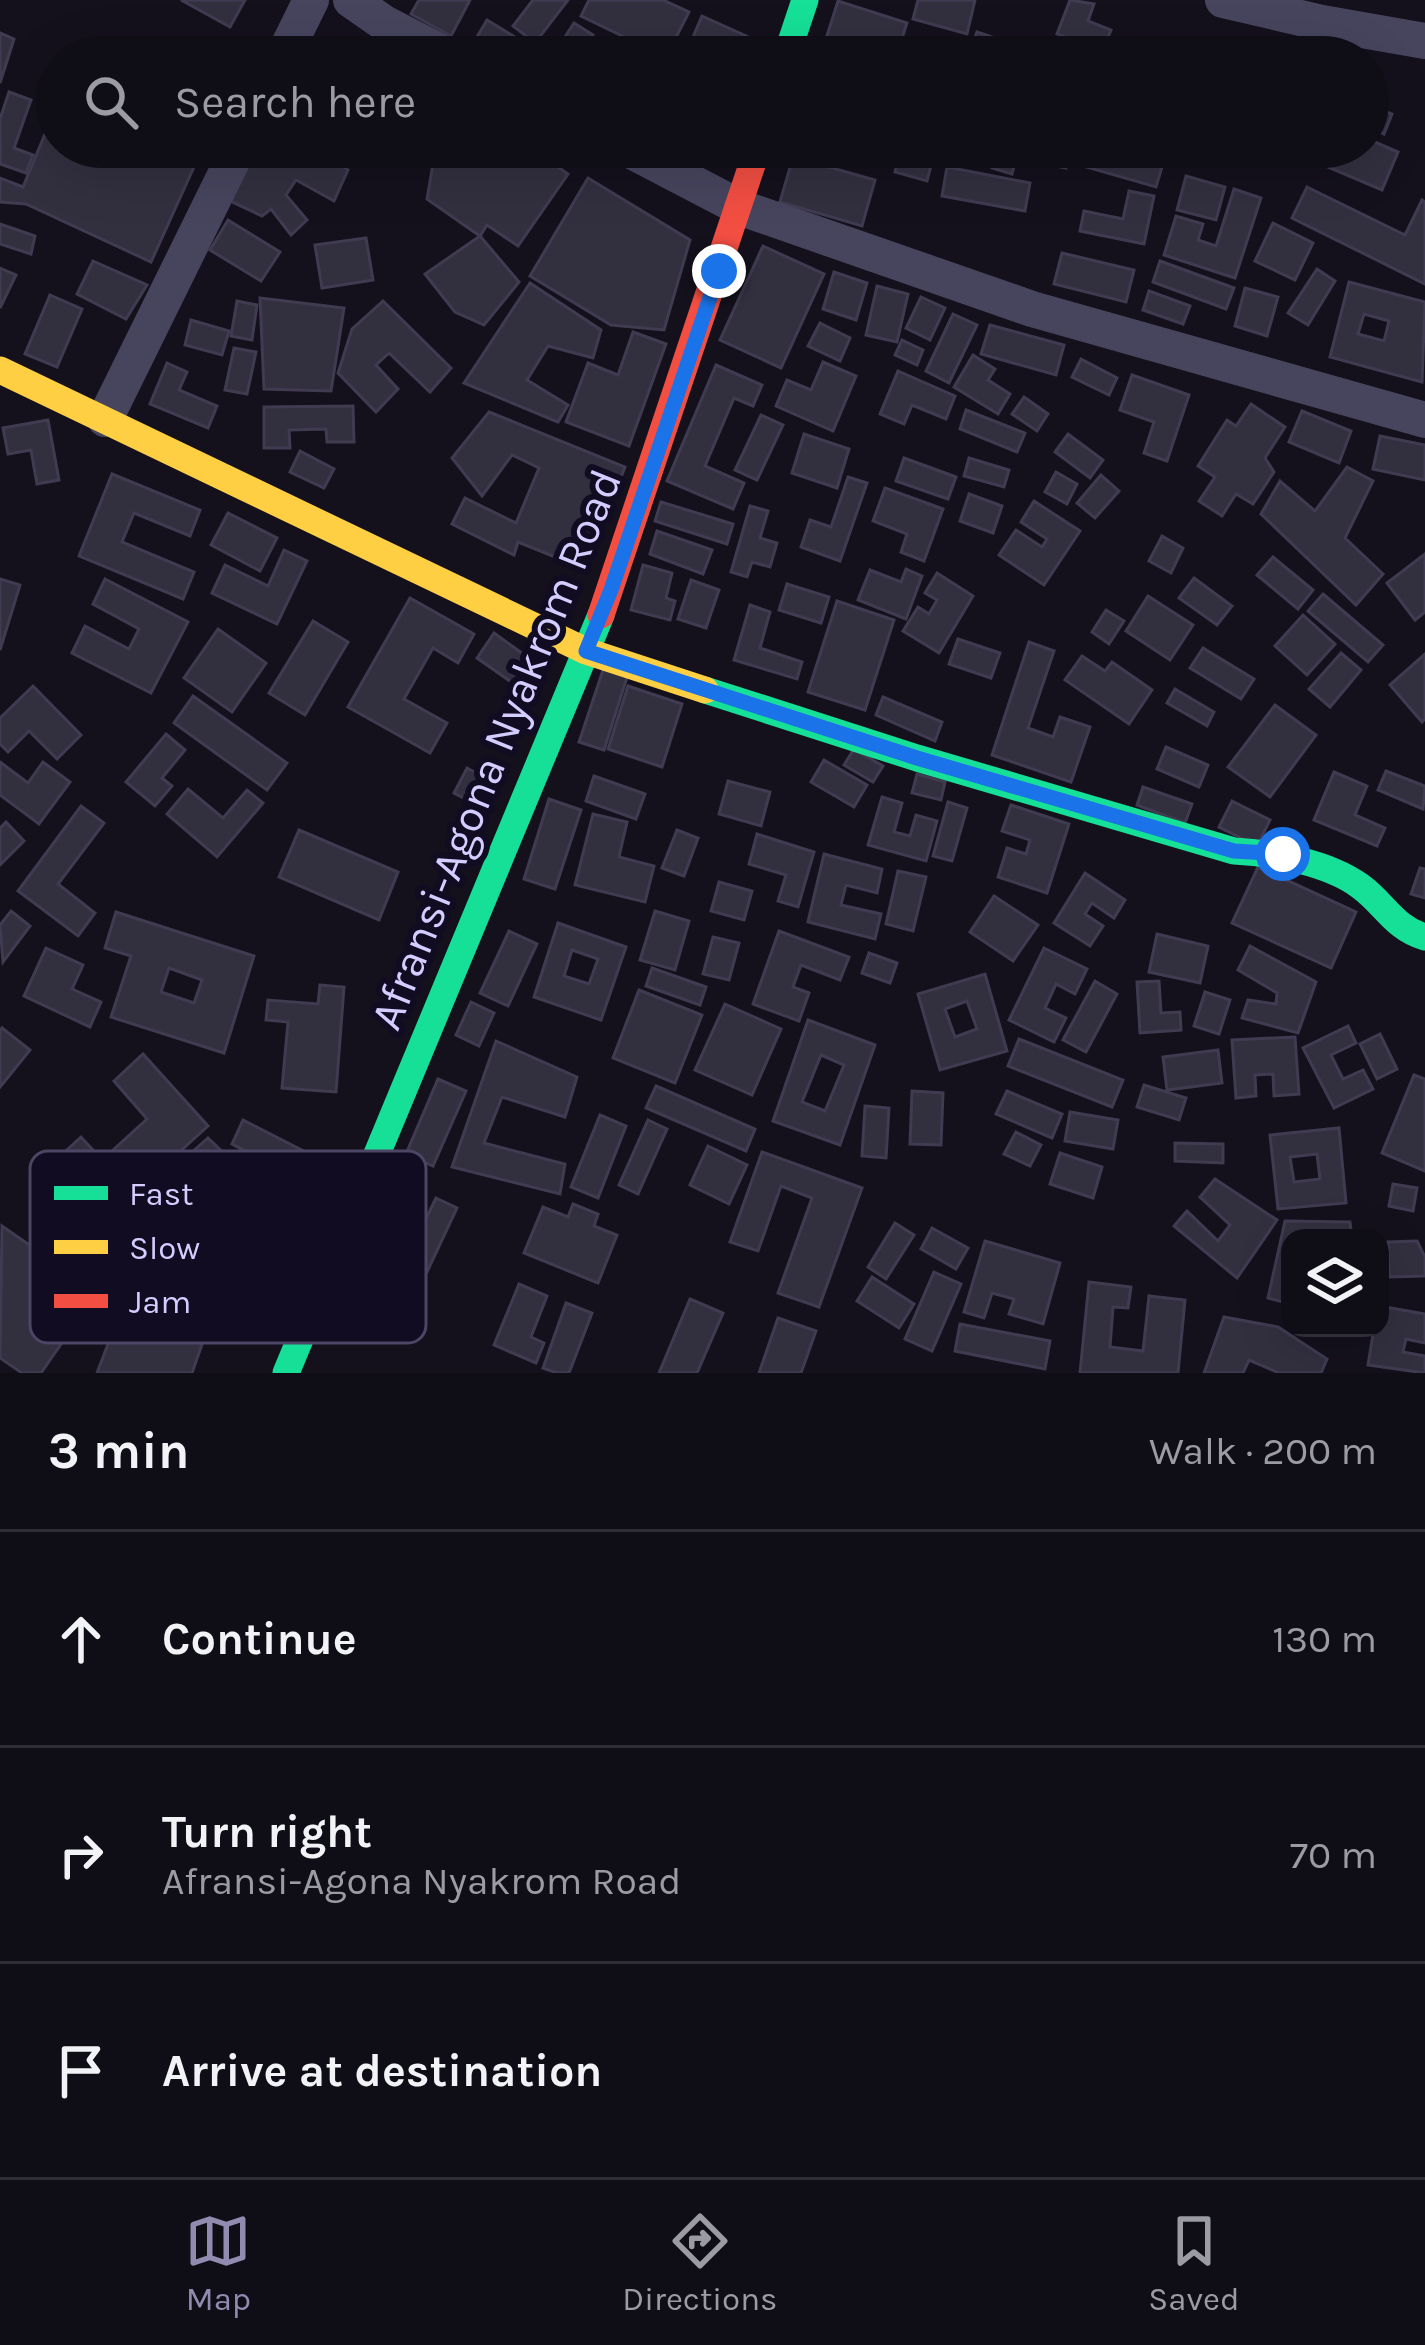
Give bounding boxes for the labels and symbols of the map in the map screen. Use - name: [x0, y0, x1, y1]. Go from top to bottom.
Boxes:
- route end: [692, 244, 746, 298]
- street label: Afransi-Agona Nyakrom Road: [360, 462, 633, 1037]
- route start: [1256, 827, 1310, 881]
- legend: [30, 1151, 426, 1343]
- text: Fast: [129, 1175, 193, 1213]
- text: Slow: [129, 1229, 200, 1267]
- text: Jam: [129, 1283, 191, 1321]

